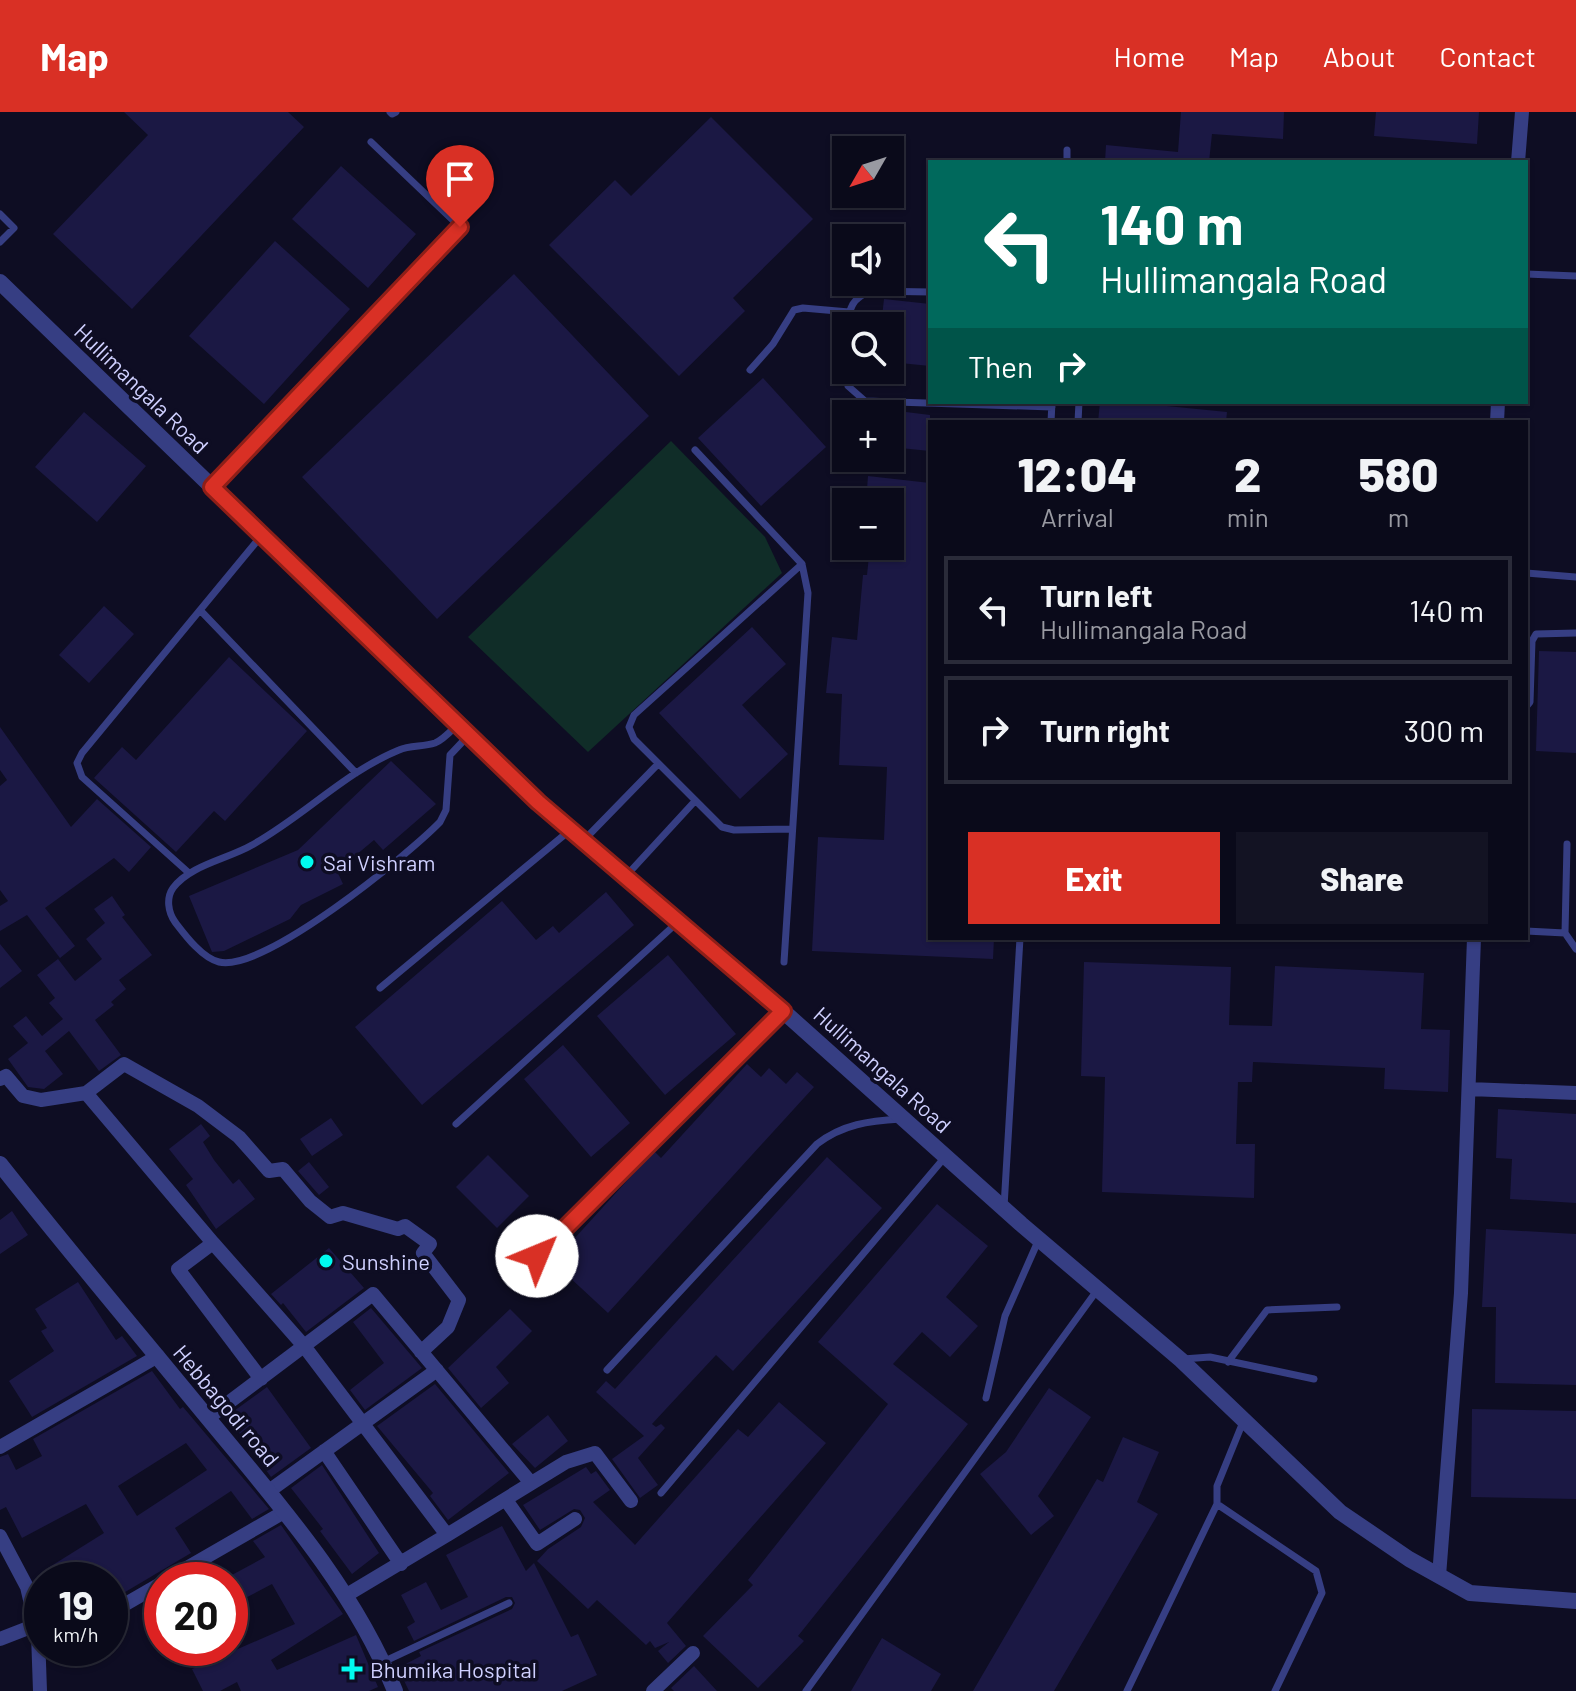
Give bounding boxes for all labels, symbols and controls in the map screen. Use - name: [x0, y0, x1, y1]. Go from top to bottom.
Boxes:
- text: Map: [40, 33, 109, 79]
- text: Home: [1114, 39, 1185, 73]
- text: Map: [1229, 39, 1279, 73]
- text: About: [1323, 39, 1395, 73]
- text: Contact: [1439, 39, 1536, 73]
- north arrow: [832, 136, 904, 208]
- map controls: [832, 136, 904, 560]
- pin: [426, 145, 494, 227]
- icon: arrive: [438, 157, 482, 201]
- text: 140 m: [1100, 189, 1244, 256]
- icon: left: [968, 192, 1072, 296]
- button: sound: [832, 224, 904, 296]
- text: Hullimangala Road: [1100, 257, 1387, 300]
- button: search: [832, 312, 904, 384]
- street label: Hullimangala Road: [70, 318, 214, 458]
- icon: right: [1049, 344, 1093, 388]
- text: Then: [968, 348, 1033, 384]
- button: +: [832, 400, 904, 472]
- text: 12:04: [1018, 444, 1137, 502]
- text: 2: [1234, 444, 1261, 502]
- text: 580: [1358, 444, 1438, 502]
- button: −: [832, 488, 904, 560]
- text: Arrival: [1041, 501, 1114, 532]
- text: min: [1227, 501, 1269, 532]
- text: m: [1388, 501, 1409, 532]
- text: Turn left: [1040, 577, 1153, 613]
- icon: left: [972, 588, 1016, 632]
- text: 140 m: [1409, 592, 1484, 628]
- text: Hullimangala Road: [1040, 613, 1247, 644]
- icon: right: [972, 708, 1016, 752]
- text: Turn right: [1040, 712, 1170, 748]
- text: 300 m: [1404, 712, 1484, 748]
- button: Exit: [968, 832, 1220, 924]
- button: Share: [1236, 832, 1488, 924]
- place label: Sai Vishram: [323, 849, 435, 875]
- marker: Sai Vishram: [298, 853, 316, 871]
- street label: Hullimangala Road: [809, 1001, 957, 1137]
- position arrow: [495, 1214, 579, 1298]
- place label: Sunshine: [342, 1248, 430, 1274]
- marker: Sunshine: [317, 1252, 335, 1270]
- street label: Hebbagodi road: [169, 1339, 285, 1471]
- speed limit sign: 20: [144, 1562, 248, 1666]
- text: 19: [58, 1580, 94, 1628]
- text: km/h: [53, 1622, 99, 1646]
- place label: Bhumika Hospital: [370, 1656, 537, 1682]
- marker: Bhumika Hospital: [341, 1658, 363, 1680]

